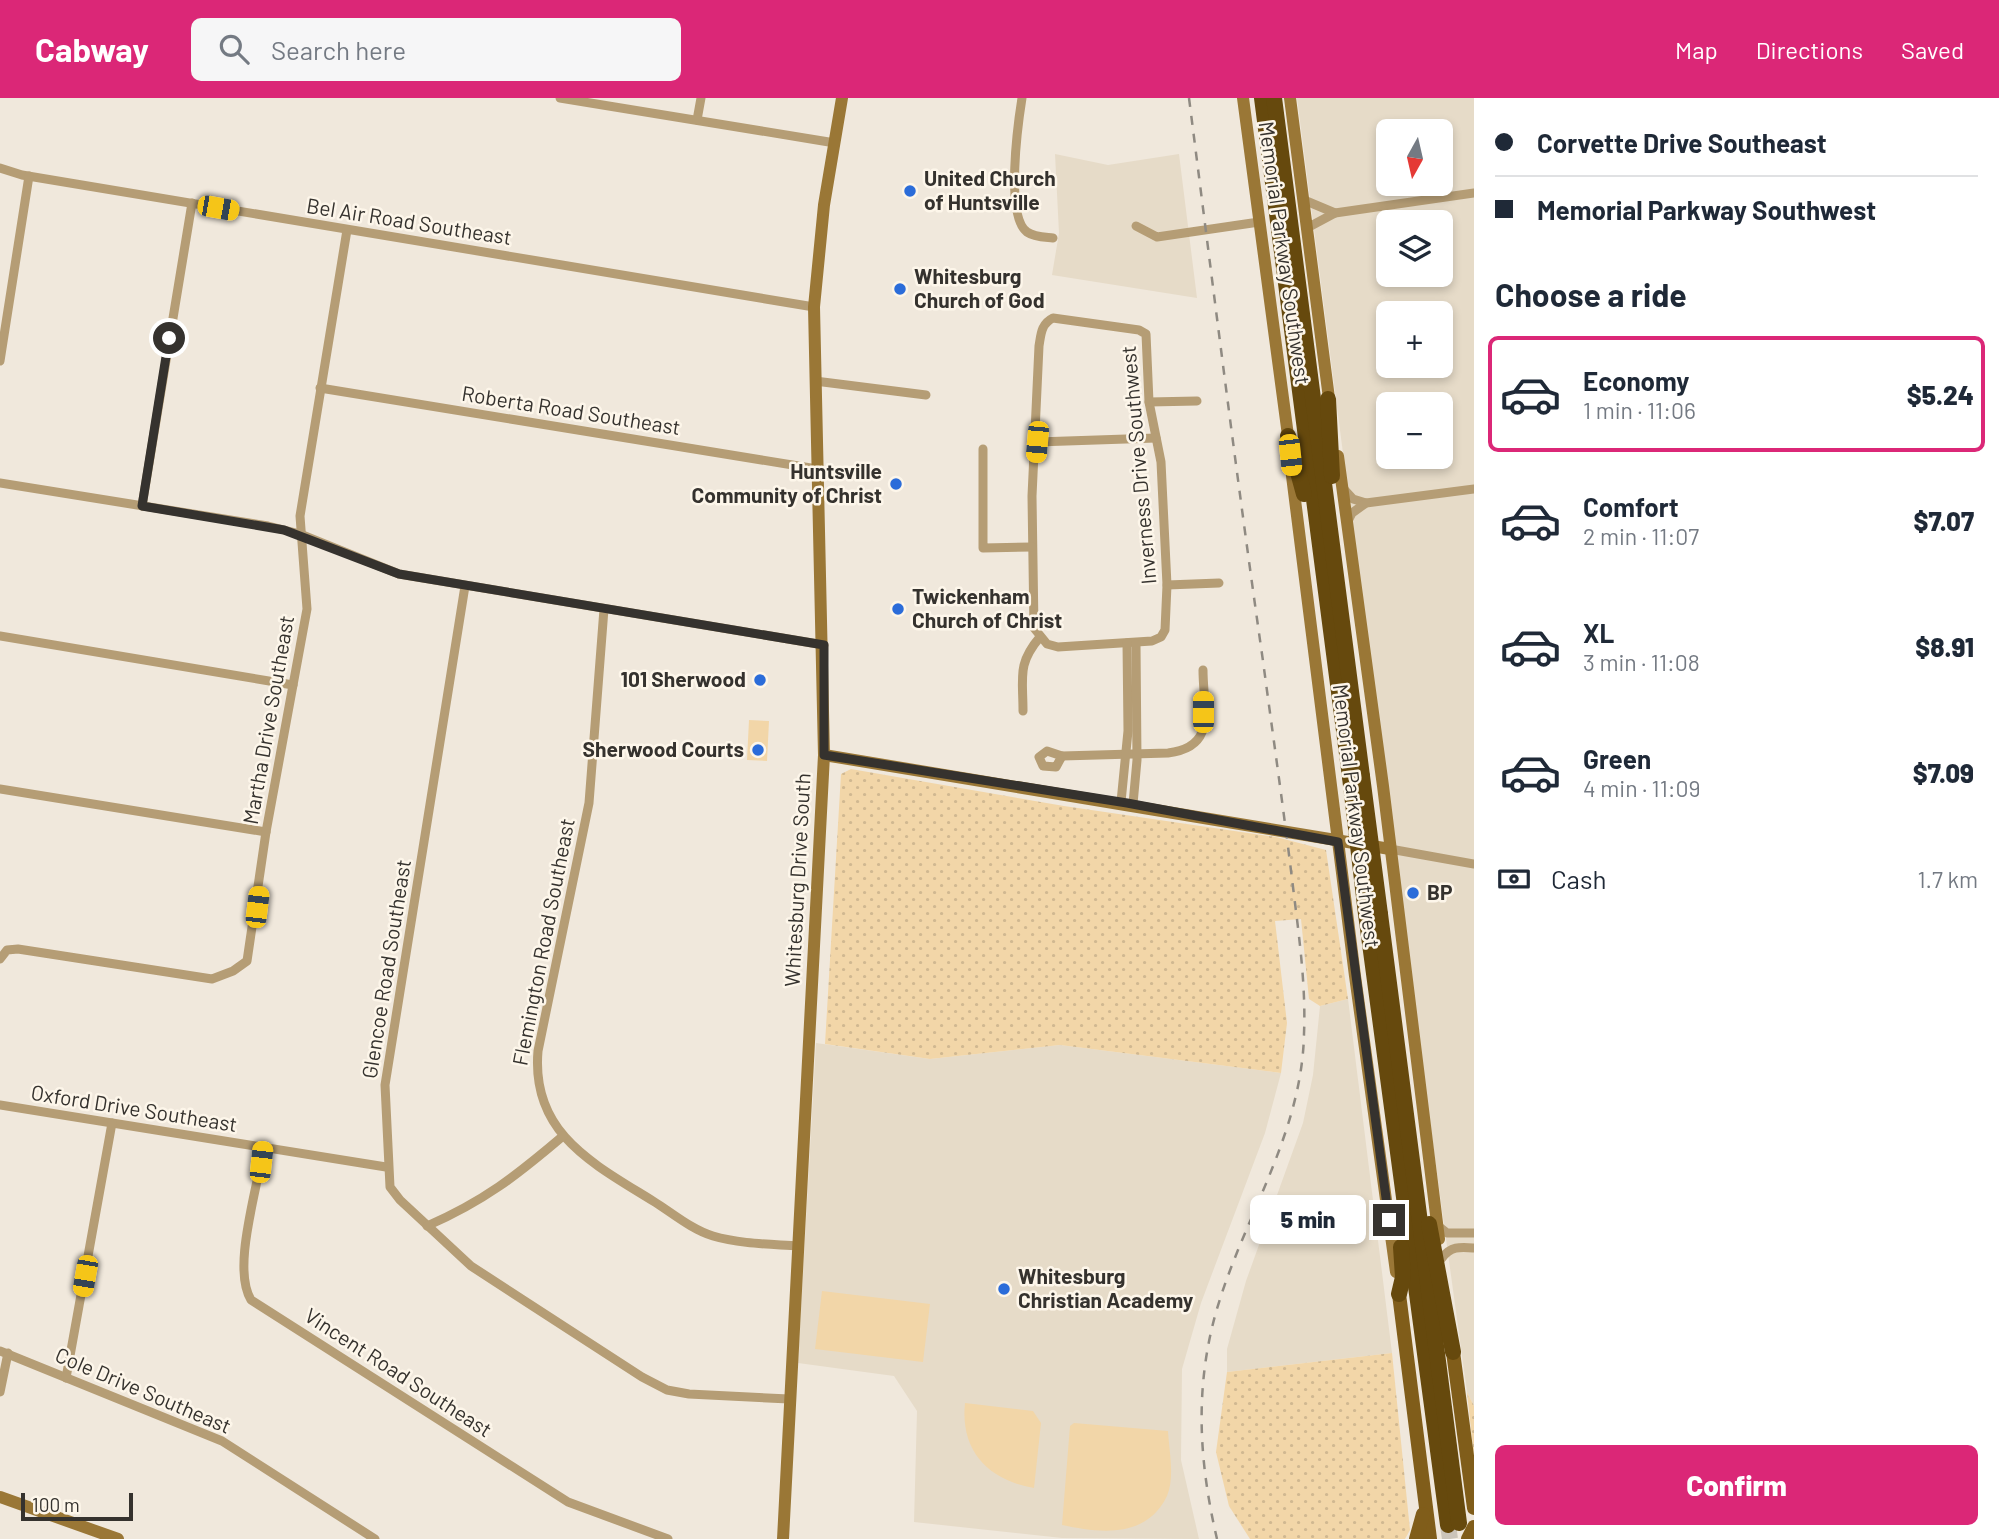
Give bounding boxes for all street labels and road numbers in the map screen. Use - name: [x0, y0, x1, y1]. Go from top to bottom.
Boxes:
- street label: Memorial Parkway Southwest: [1255, 120, 1316, 386]
- street label: Bel Air Road Southeast: [305, 192, 514, 249]
- street label: Inverness Drive Southwest: [1115, 345, 1160, 586]
- street label: Roberta Road Southeast: [460, 380, 682, 439]
- street label: Martha Drive Southeast: [237, 613, 298, 826]
- street label: Memorial Parkway Southwest: [1329, 683, 1386, 949]
- street label: Whitesburg Drive South: [778, 772, 815, 987]
- street label: Flemington Road Southeast: [506, 816, 579, 1068]
- street label: Glencoe Road Southeast: [356, 857, 415, 1080]
- street label: Oxford Drive Southeast: [29, 1079, 239, 1136]
- street label: Vincent Road Southeast: [301, 1302, 497, 1442]
- street label: Cole Drive Southeast: [52, 1341, 235, 1438]

